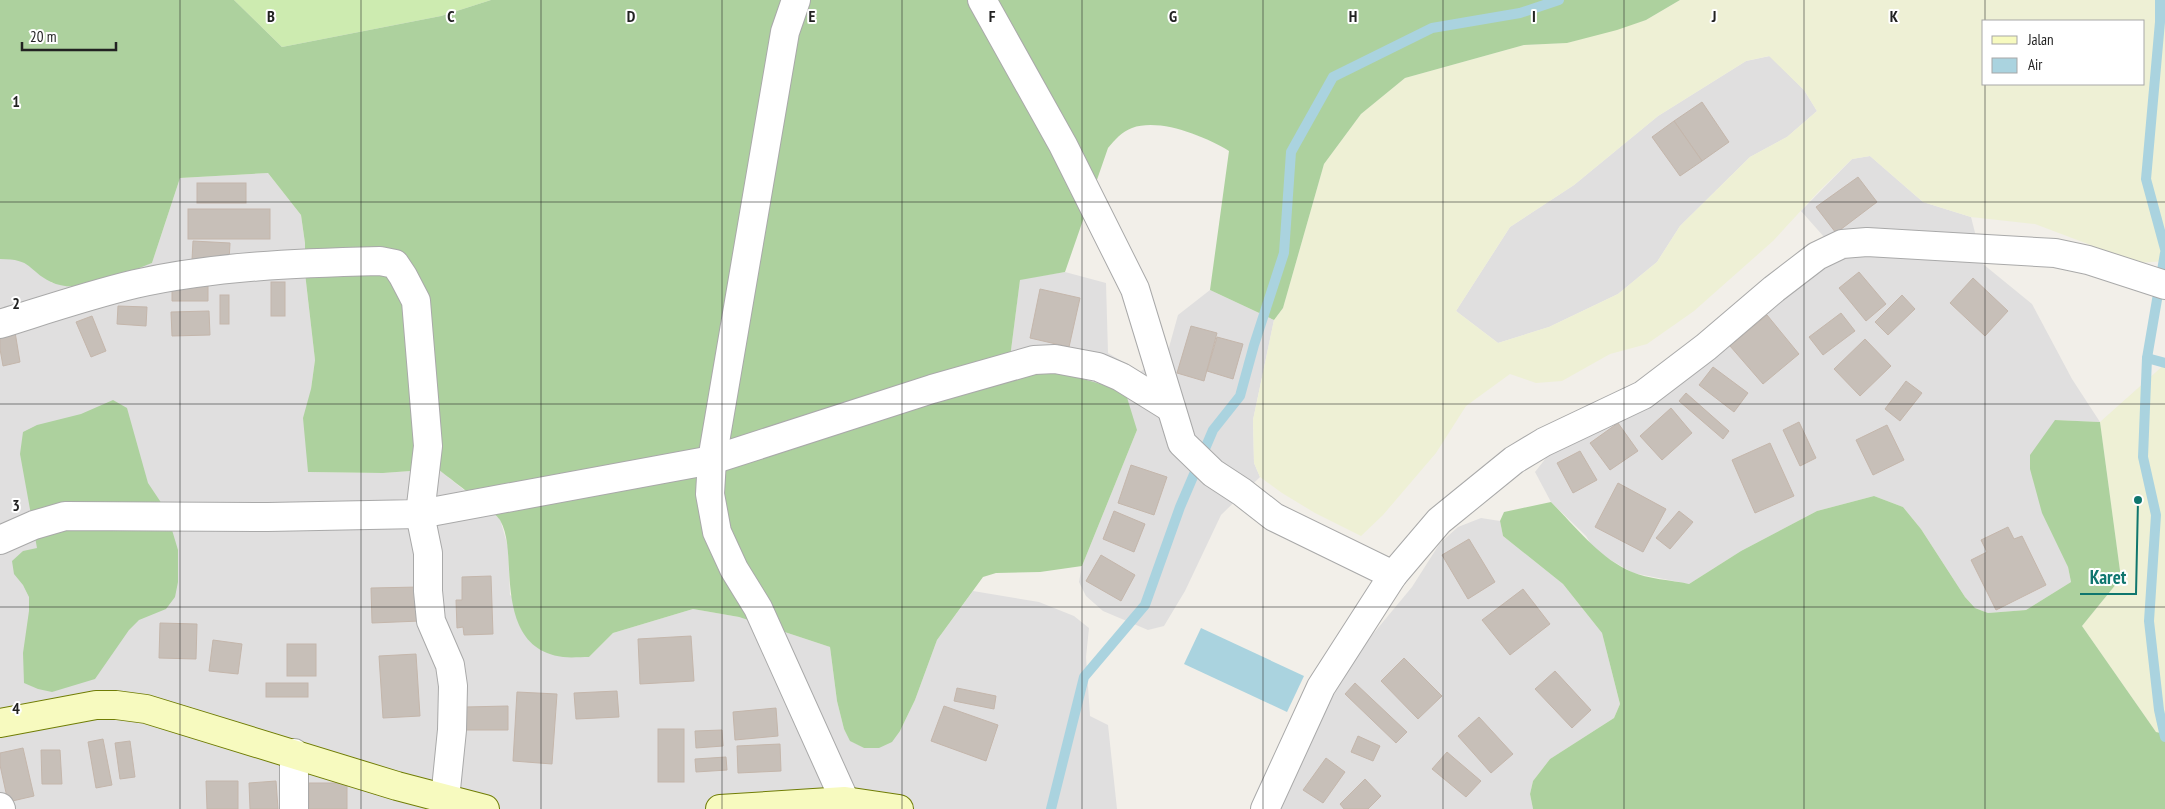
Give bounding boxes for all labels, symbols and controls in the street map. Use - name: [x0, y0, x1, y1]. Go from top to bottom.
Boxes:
- text: B: [267, 6, 275, 26]
- text: C: [447, 6, 455, 26]
- text: D: [627, 6, 636, 26]
- text: E: [809, 6, 816, 26]
- text: F: [989, 6, 996, 26]
- text: G: [1169, 6, 1177, 26]
- text: H: [1349, 6, 1357, 26]
- text: I: [1532, 6, 1536, 26]
- text: J: [1711, 6, 1716, 26]
- text: K: [1890, 6, 1899, 26]
- scale bar: [22, 20, 116, 52]
- legend: [1982, 20, 2145, 85]
- text: 20 m: [30, 27, 56, 46]
- text: Jalan: [2027, 30, 2054, 49]
- text: Air: [2028, 55, 2043, 74]
- text: 1: [12, 91, 20, 111]
- text: 2: [12, 293, 20, 313]
- text: 3: [12, 495, 20, 515]
- callout: Karet: [2080, 560, 2136, 594]
- text: Karet: [2090, 565, 2127, 589]
- text: 4: [12, 698, 20, 718]

